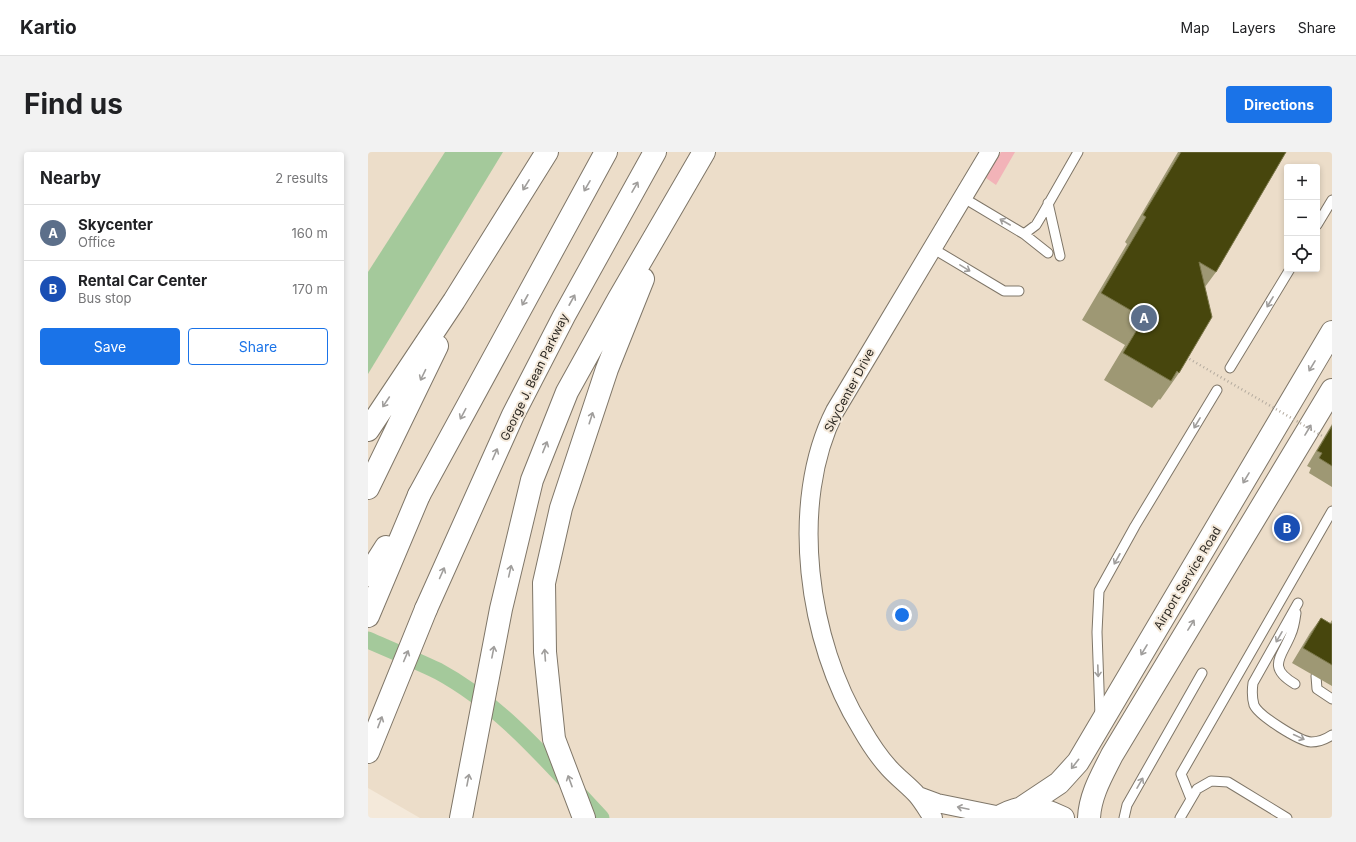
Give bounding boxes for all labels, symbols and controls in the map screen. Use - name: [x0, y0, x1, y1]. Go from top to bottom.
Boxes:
- text: Kartio: [20, 16, 77, 39]
- text: Map: [1181, 19, 1210, 36]
- text: Layers: [1232, 19, 1276, 36]
- text: Share: [1298, 19, 1336, 36]
- button: Directions: [1226, 86, 1332, 123]
- text: Find us: [24, 87, 123, 121]
- map controls: [1284, 164, 1320, 272]
- button: +: [1284, 164, 1320, 200]
- text: Nearby: [40, 168, 101, 188]
- text: 2 results: [275, 170, 328, 186]
- one-way arrow: [522, 179, 530, 191]
- one-way arrow: [583, 180, 590, 192]
- one-way arrow: [631, 181, 639, 193]
- button: −: [1284, 200, 1320, 236]
- text: Skycenter: [78, 215, 153, 234]
- one-way arrow: [999, 218, 1011, 226]
- text: A: [48, 225, 58, 241]
- text: 160 m: [291, 225, 328, 241]
- text: Office: [78, 234, 115, 250]
- button: locate: [1284, 236, 1320, 272]
- one-way arrow: [959, 265, 971, 273]
- text: Rental Car Center: [78, 271, 207, 290]
- text: B: [49, 281, 57, 297]
- text: 170 m: [292, 281, 328, 297]
- text: Bus stop: [78, 290, 131, 306]
- one-way arrow: [520, 294, 528, 306]
- one-way arrow: [569, 294, 576, 306]
- one-way arrow: [1265, 296, 1273, 308]
- pin: A: [1131, 303, 1157, 333]
- street label: George J. Bean Parkway: [497, 311, 571, 443]
- button: Save: [40, 328, 180, 365]
- button: Share: [188, 328, 328, 365]
- street label: SkyCenter Drive: [821, 346, 877, 434]
- one-way arrow: [1308, 360, 1316, 372]
- one-way arrow: [419, 368, 426, 380]
- one-way arrow: [382, 396, 390, 408]
- one-way arrow: [458, 408, 466, 420]
- one-way arrow: [588, 411, 595, 424]
- one-way arrow: [1193, 417, 1201, 429]
- one-way arrow: [1304, 424, 1312, 436]
- one-way arrow: [542, 441, 550, 453]
- one-way arrow: [492, 449, 500, 461]
- one-way arrow: [1241, 472, 1249, 484]
- pin: B: [1274, 513, 1300, 543]
- street label: Airport Service Road: [1150, 524, 1224, 632]
- one-way arrow: [1113, 553, 1121, 565]
- one-way arrow: [507, 565, 514, 578]
- one-way arrow: [439, 567, 446, 579]
- your location: [892, 605, 912, 625]
- one-way arrow: [1187, 620, 1195, 631]
- one-way arrow: [1274, 631, 1282, 643]
- one-way arrow: [1139, 644, 1147, 656]
- one-way arrow: [489, 646, 497, 659]
- one-way arrow: [542, 649, 549, 662]
- one-way arrow: [403, 650, 411, 662]
- one-way arrow: [1095, 664, 1102, 677]
- one-way arrow: [376, 716, 384, 728]
- one-way arrow: [1293, 734, 1305, 741]
- one-way arrow: [1071, 758, 1079, 769]
- one-way arrow: [464, 774, 472, 787]
- one-way arrow: [566, 775, 573, 788]
- one-way arrow: [1136, 777, 1144, 789]
- one-way arrow: [957, 804, 970, 812]

